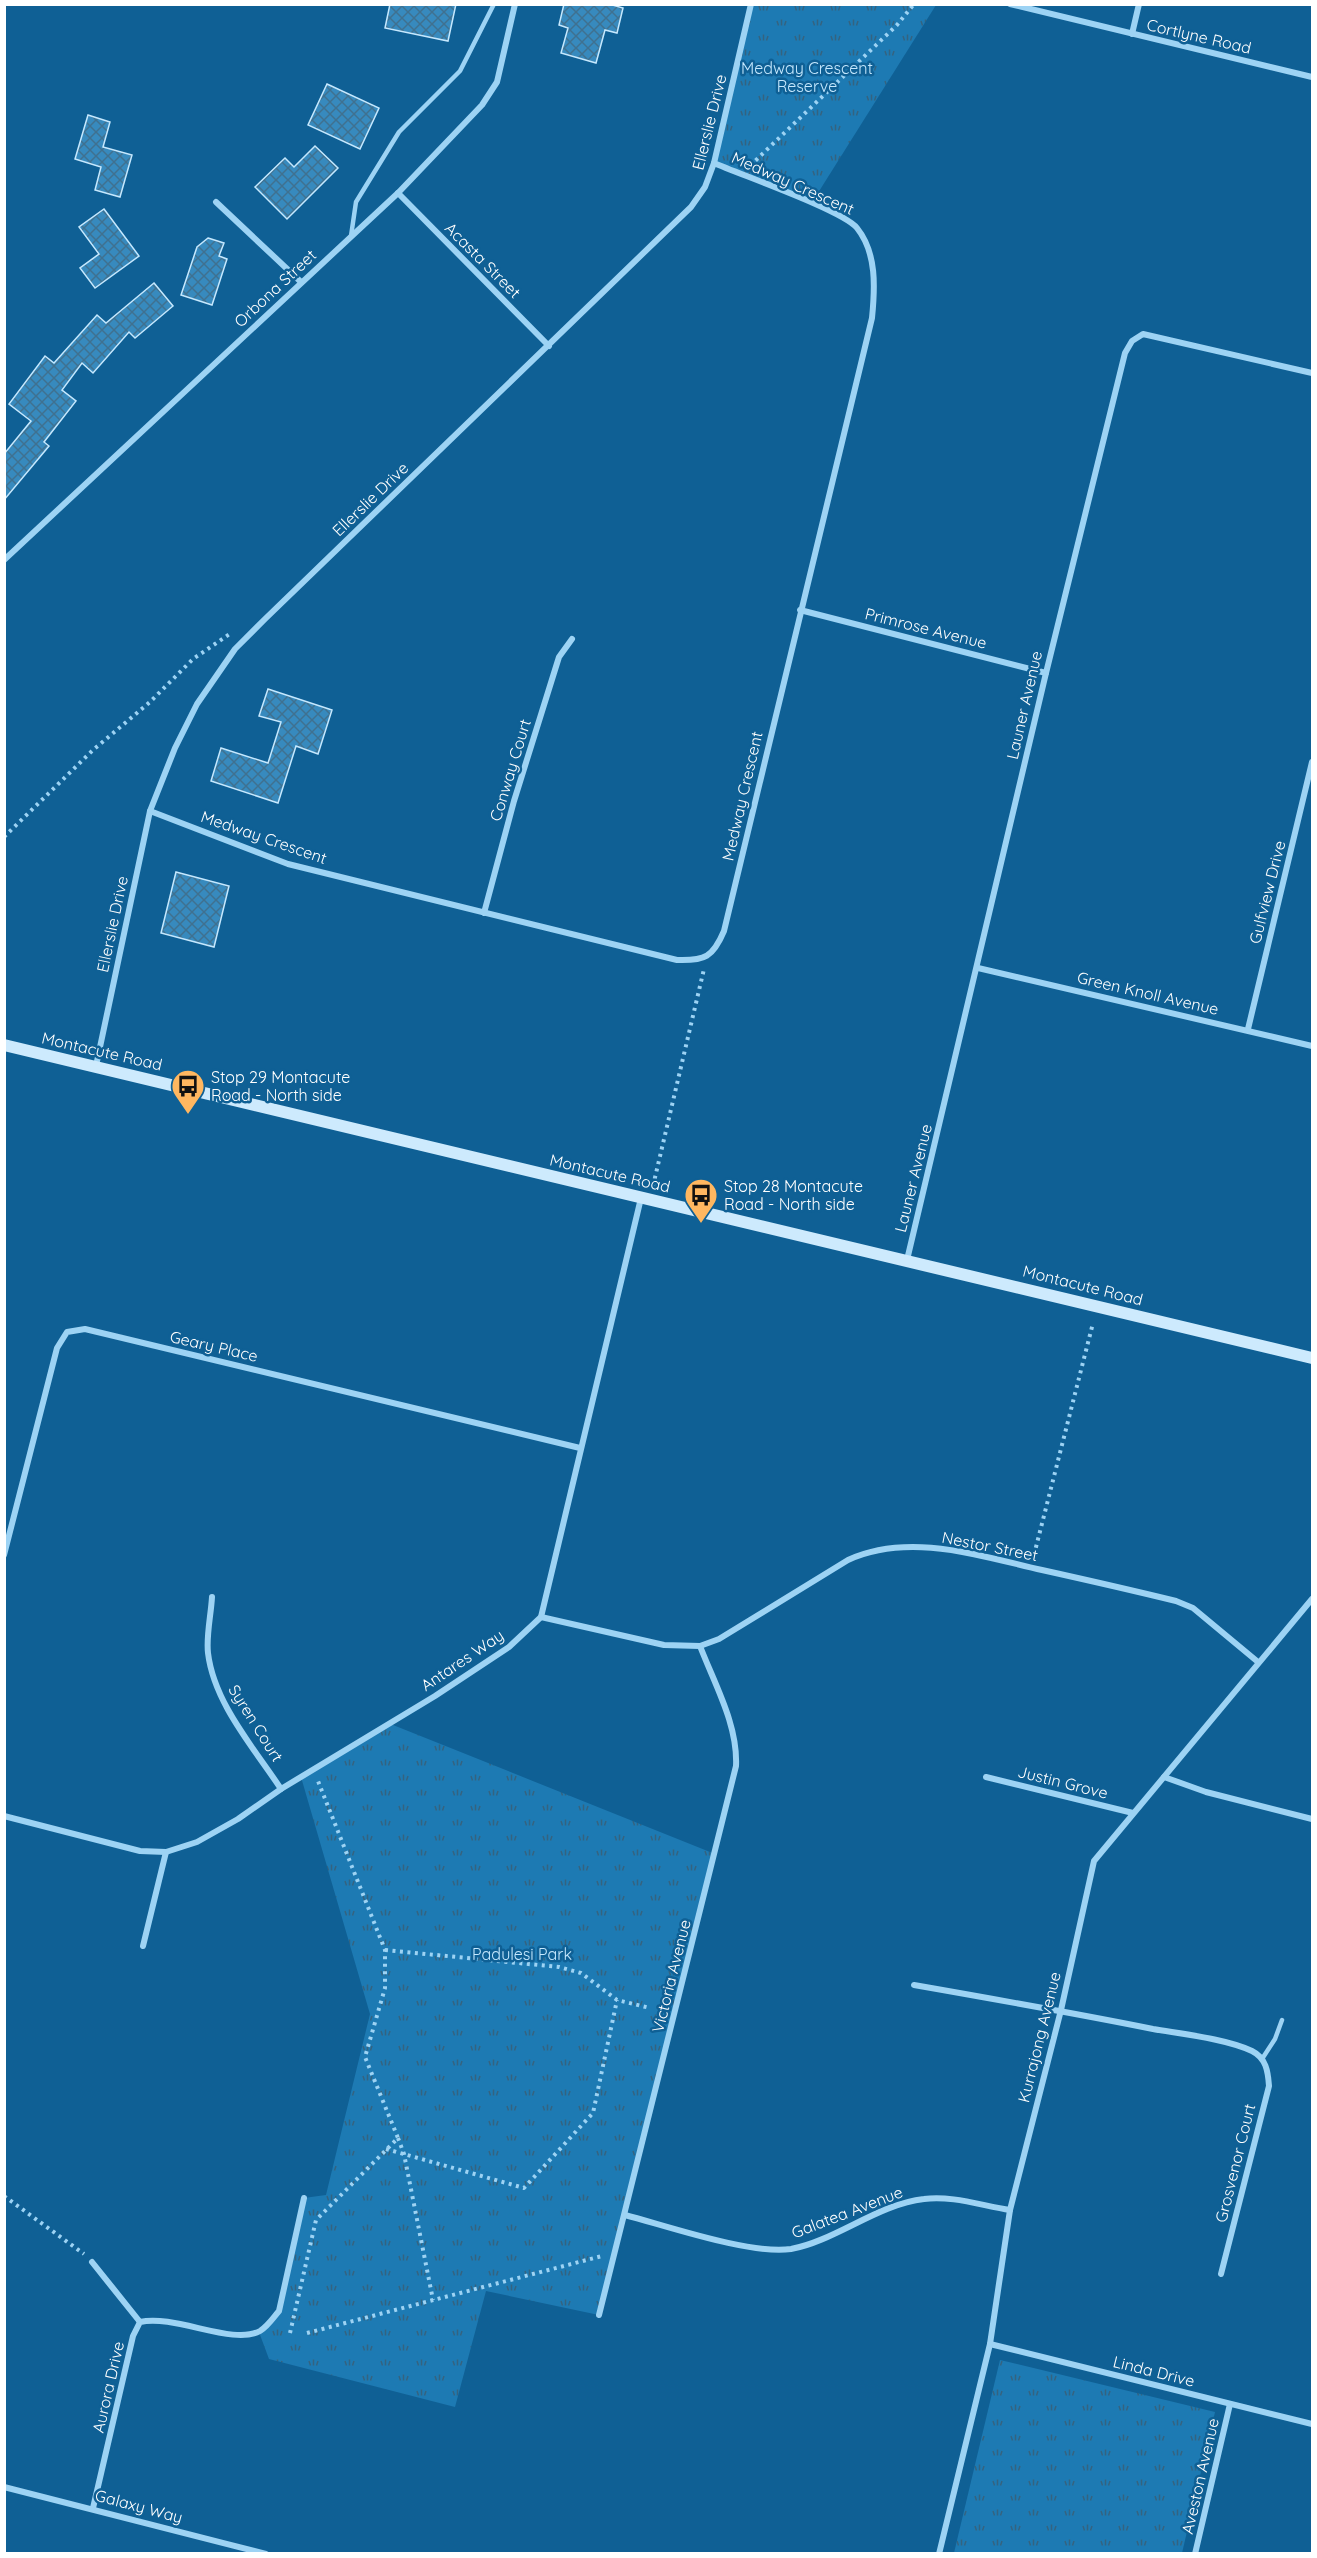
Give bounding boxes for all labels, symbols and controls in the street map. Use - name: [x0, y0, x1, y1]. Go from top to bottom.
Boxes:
- street label: Cortlyne Road: [1145, 14, 1253, 58]
- park label: Medway Crescent Reserve: [741, 58, 873, 96]
- street label: Ellerslie Drive: [687, 72, 731, 172]
- street label: Medway Crescent: [729, 147, 857, 219]
- street label: Acasta Street: [441, 218, 525, 302]
- street label: Orbona Street: [230, 245, 320, 331]
- street label: Ellerslie Drive: [328, 458, 412, 540]
- street label: Primrose Avenue: [863, 603, 989, 653]
- street label: Launer Avenue: [1002, 649, 1046, 761]
- street label: Conway Court: [485, 717, 535, 823]
- street label: Medway Crescent: [717, 729, 767, 863]
- street label: Medway Crescent: [198, 806, 330, 868]
- street label: Gulfview Drive: [1245, 838, 1289, 946]
- street label: Ellerslie Drive: [92, 874, 132, 974]
- street label: Green Knoll Avenue: [1075, 967, 1221, 1019]
- street label: Montacute Road: [40, 1027, 164, 1075]
- place label: Stop 29 Montacute Road - North side: [211, 1067, 350, 1105]
- bus stop icon: Stop 29 Montacute Road - North side: [170, 1068, 206, 1115]
- street label: Launer Avenue: [890, 1122, 936, 1234]
- street label: Montacute Road: [548, 1149, 672, 1197]
- place label: Stop 28 Montacute Road - North side: [724, 1176, 863, 1214]
- bus stop icon: Stop 28 Montacute Road - North side: [683, 1177, 719, 1224]
- street label: Montacute Road: [1021, 1260, 1145, 1310]
- street label: Geary Place: [168, 1326, 260, 1366]
- street label: Nestor Street: [940, 1527, 1040, 1565]
- street label: Antares Way: [417, 1625, 507, 1695]
- street label: Syren Court: [224, 1681, 288, 1765]
- street label: Justin Grove: [1016, 1761, 1110, 1803]
- street label: Victoria Avenue: [647, 1917, 695, 2035]
- park label: Padulesi Park: [472, 1944, 572, 1964]
- street label: Kurrajong Avenue: [1013, 1970, 1065, 2104]
- street label: Grosvenor Court: [1211, 2102, 1259, 2224]
- street label: Galatea Avenue: [788, 2182, 906, 2242]
- street label: Aurora Drive: [88, 2339, 128, 2435]
- street label: Linda Drive: [1111, 2351, 1197, 2391]
- street label: Aveston Avenue: [1177, 2416, 1223, 2536]
- street label: Galaxy Way: [93, 2485, 185, 2527]

